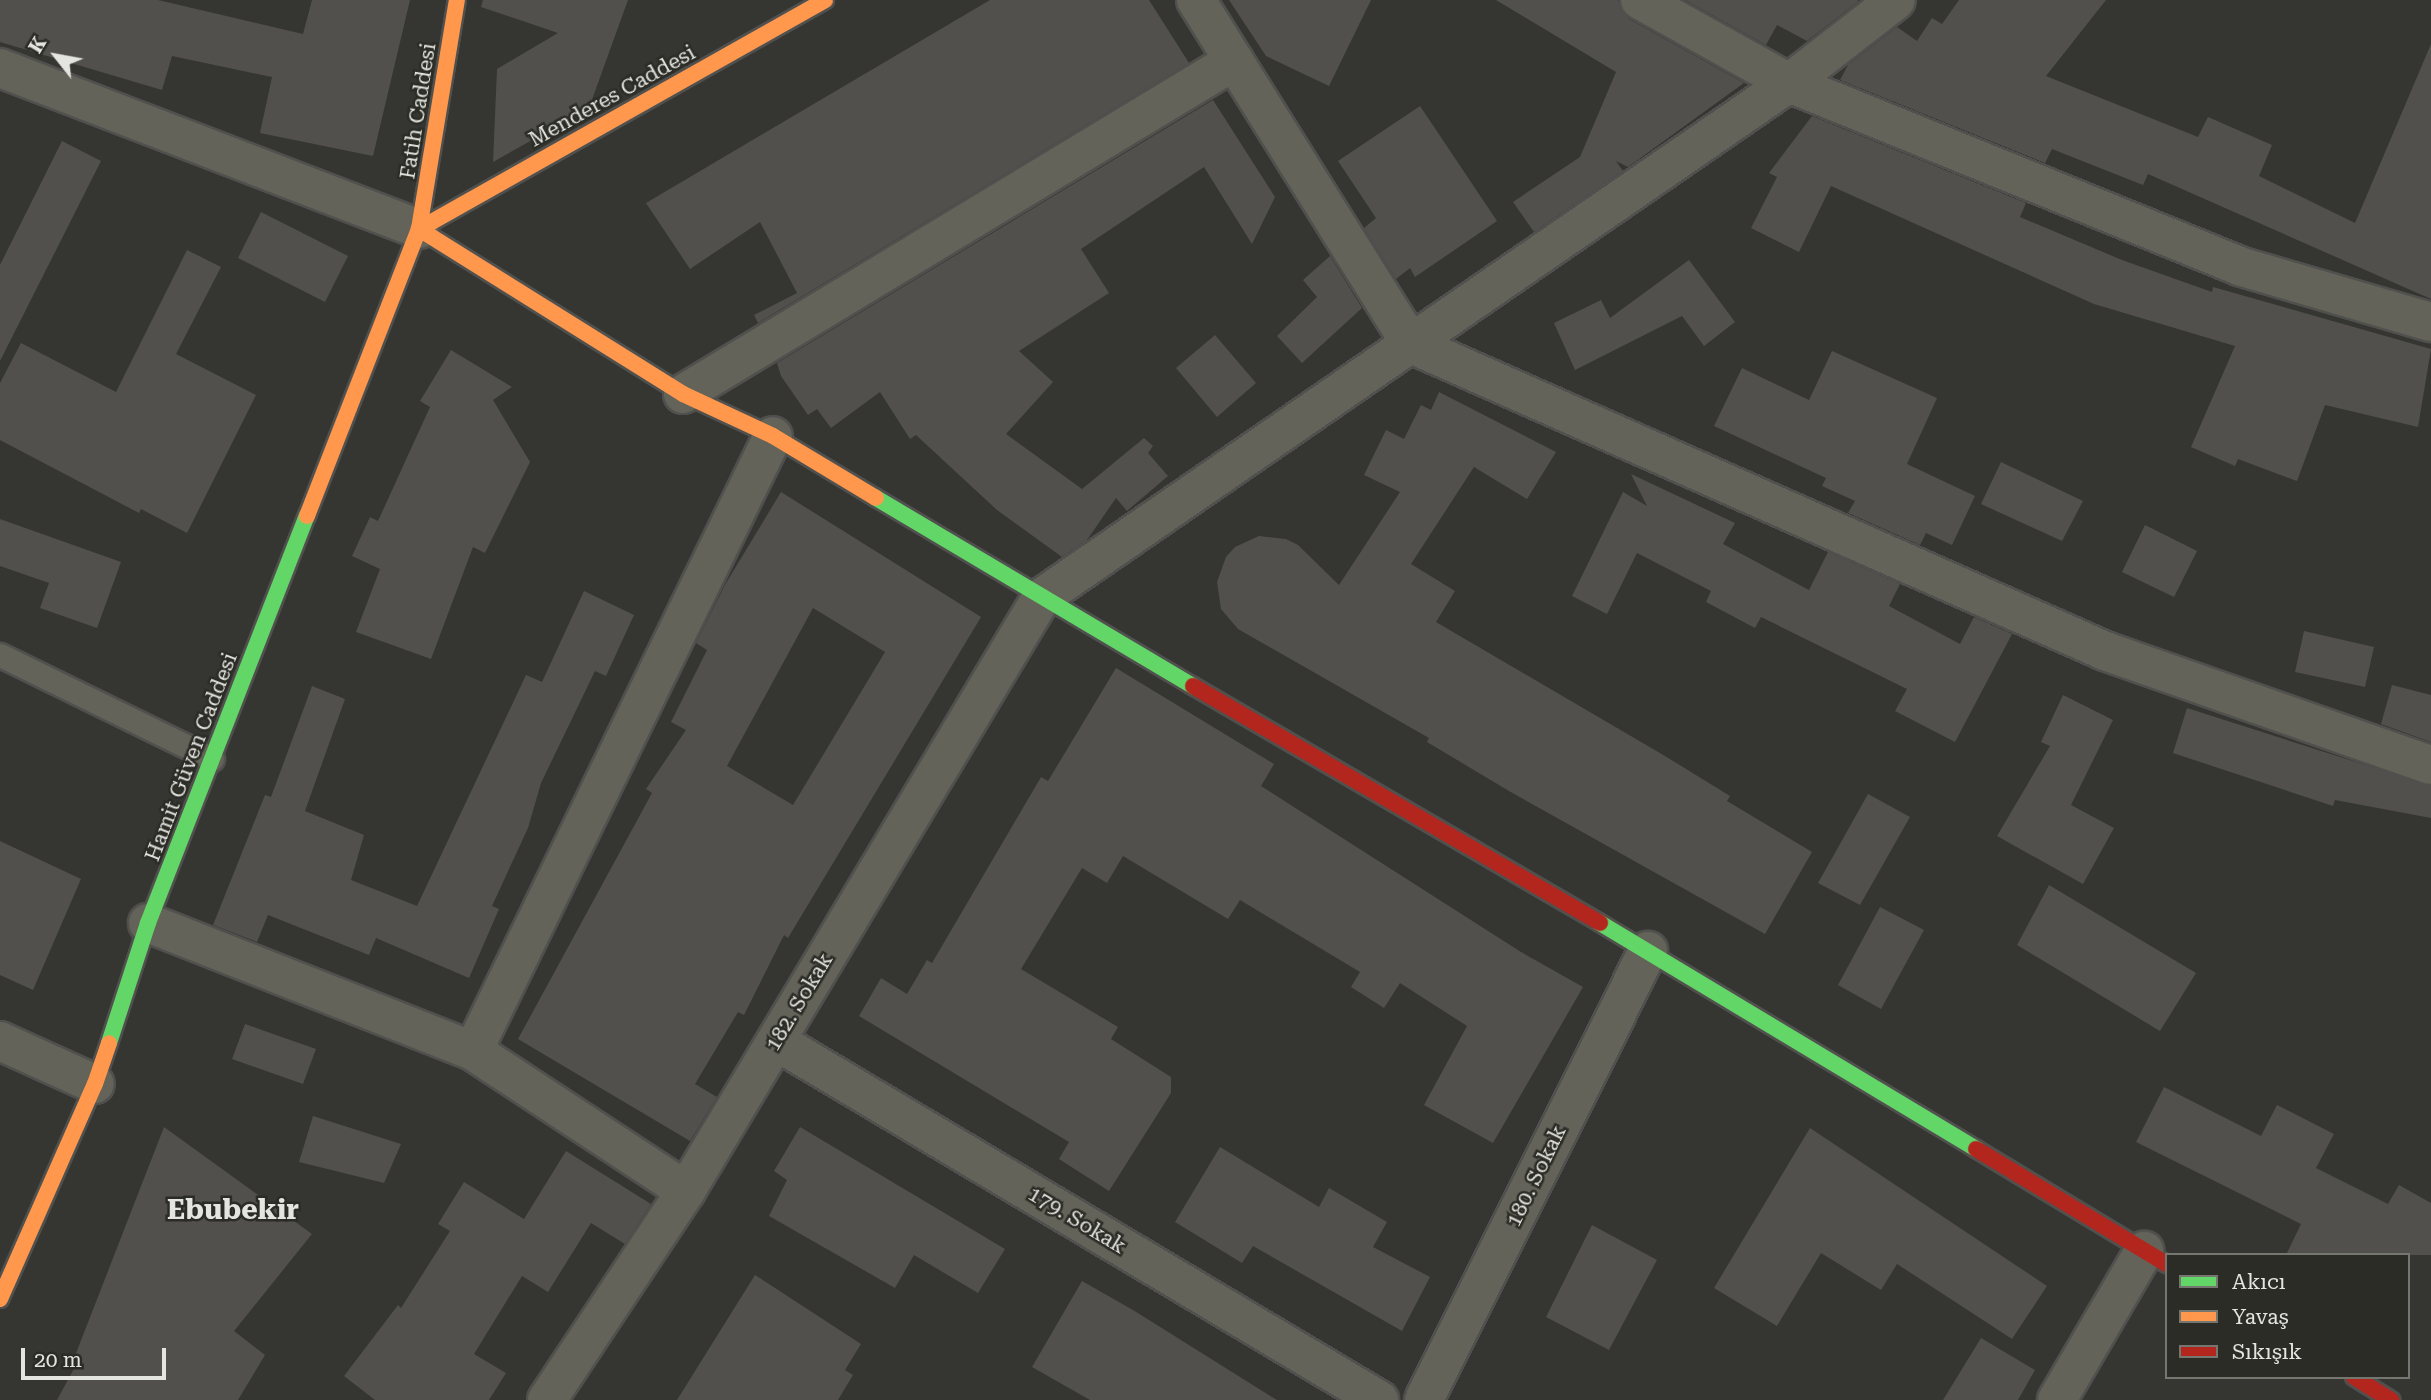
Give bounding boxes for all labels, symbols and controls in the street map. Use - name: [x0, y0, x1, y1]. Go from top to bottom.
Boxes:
- north arrow: [21, 21, 91, 91]
- text: K: [24, 33, 51, 57]
- street label: Menderes Caddesi: [524, 40, 700, 152]
- street label: Fatih Caddesi: [395, 41, 441, 181]
- street label: Hamit Güven Caddesi: [140, 649, 242, 865]
- street label: 182. Sokak: [760, 949, 838, 1055]
- street label: 180. Sokak: [1501, 1121, 1571, 1231]
- street label: 179. Sokak: [1024, 1181, 1130, 1259]
- district label: Ebubekir: [167, 1193, 299, 1227]
- legend: [2165, 1253, 2410, 1379]
- text: Akıcı: [2232, 1270, 2285, 1294]
- text: Yavaş: [2232, 1305, 2289, 1329]
- scale bar: [24, 1334, 170, 1378]
- text: Sıkışık: [2232, 1340, 2302, 1364]
- text: 20 m: [34, 1348, 82, 1372]

